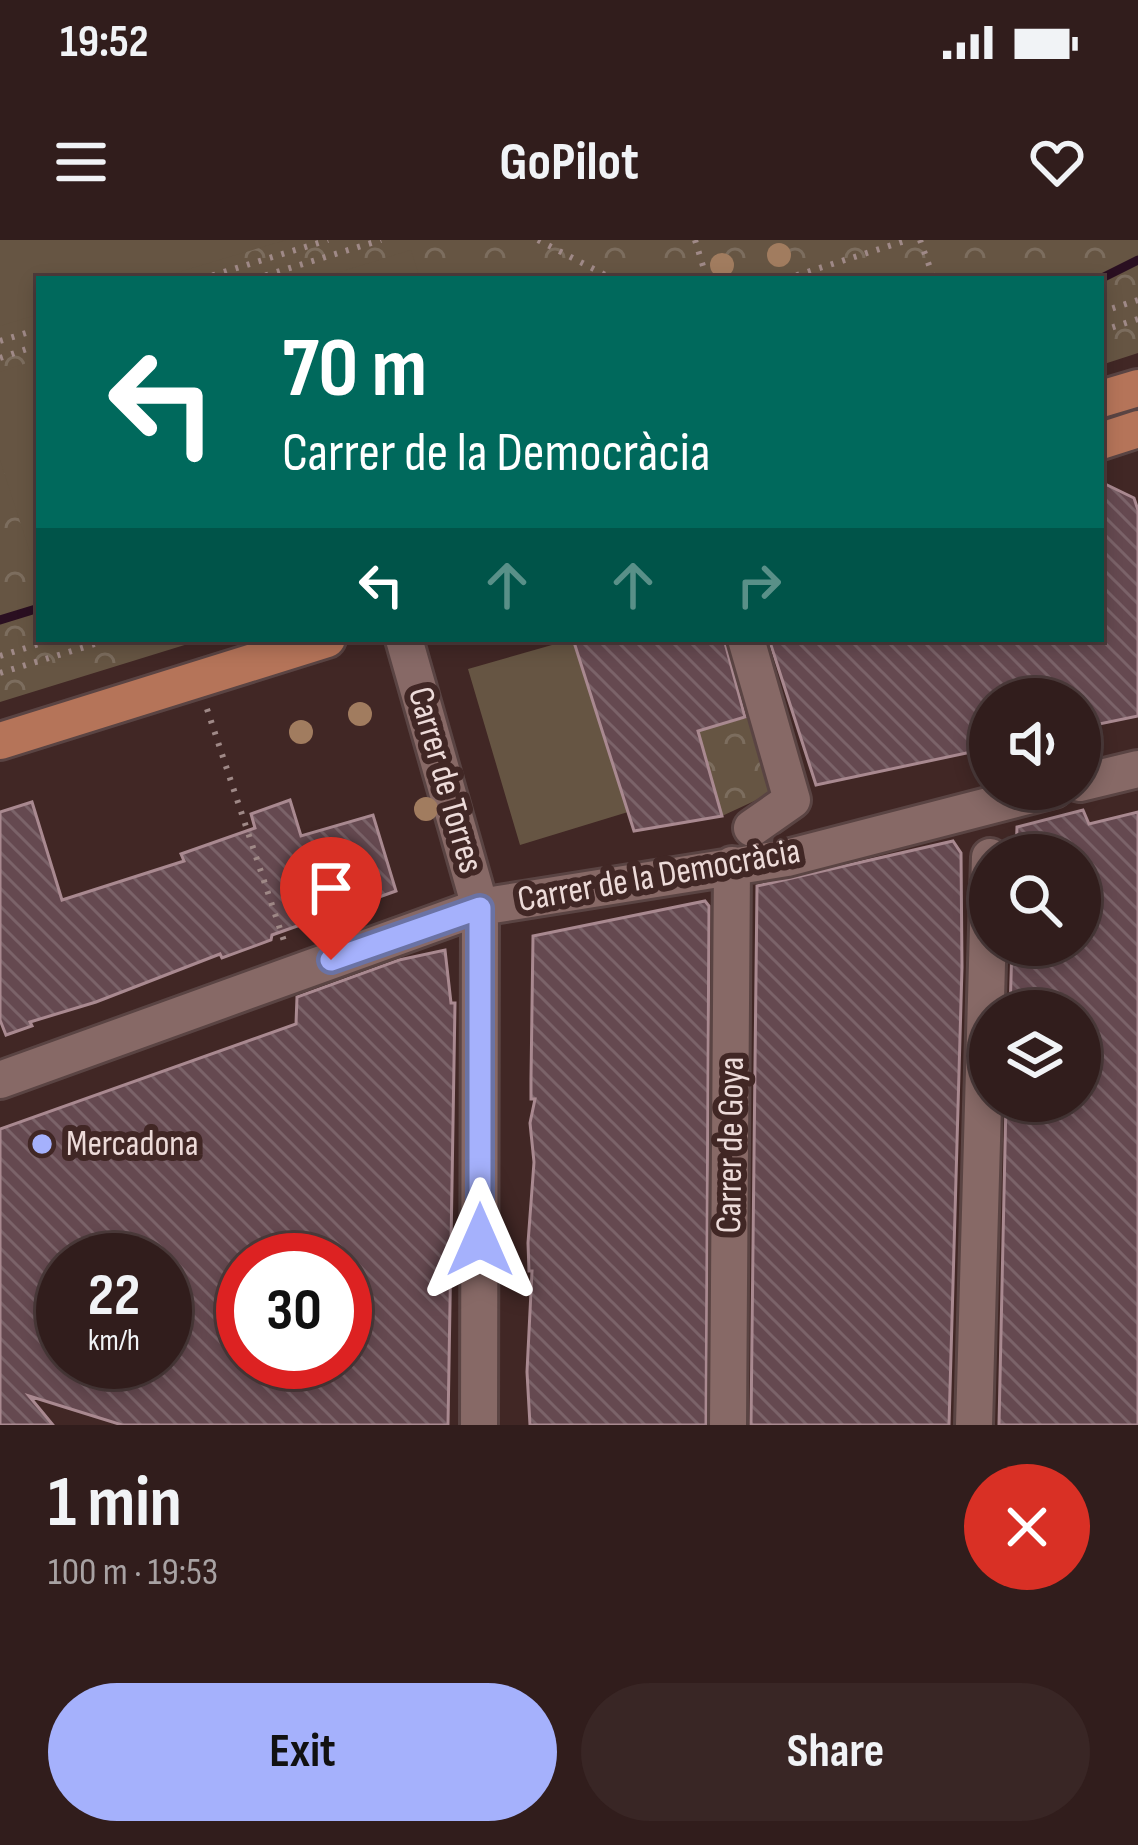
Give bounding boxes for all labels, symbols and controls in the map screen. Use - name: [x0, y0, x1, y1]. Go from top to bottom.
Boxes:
- text: 19:52: [60, 15, 148, 70]
- icon: menu: [48, 129, 114, 195]
- icon: heart: [1024, 129, 1090, 195]
- text: GoPilot: [499, 130, 639, 195]
- text: 70 m: [282, 319, 427, 420]
- icon: left: [84, 324, 240, 480]
- text: Carrer de la Democràcia: [282, 421, 711, 486]
- icon: left: [348, 552, 414, 618]
- icon: ahead: [474, 552, 540, 618]
- icon: ahead: [600, 552, 666, 618]
- icon: right: [726, 552, 792, 618]
- map controls: [969, 678, 1101, 1122]
- button: sound: [969, 678, 1101, 810]
- street label: Carrer de Torres: [398, 682, 492, 878]
- street label: Carrer de la Democràcia: [515, 830, 803, 922]
- button: search: [969, 834, 1101, 966]
- pin: [280, 837, 382, 960]
- icon: arrive: [298, 855, 364, 921]
- button: layers: [969, 990, 1101, 1122]
- street label: Carrer de Goya: [708, 1056, 754, 1234]
- place label: Mercadona: [66, 1123, 199, 1166]
- marker: Mercadona: [29, 1131, 55, 1157]
- position arrow: [417, 1177, 543, 1303]
- speed limit sign: 30: [216, 1233, 372, 1389]
- text: 22: [88, 1260, 140, 1332]
- text: km/h: [88, 1323, 140, 1359]
- text: 1 min: [48, 1460, 182, 1547]
- button: close: [964, 1464, 1090, 1590]
- text: 100 m · 19:53: [48, 1549, 218, 1596]
- button: Exit: [48, 1683, 557, 1821]
- button: Share: [581, 1683, 1090, 1821]

